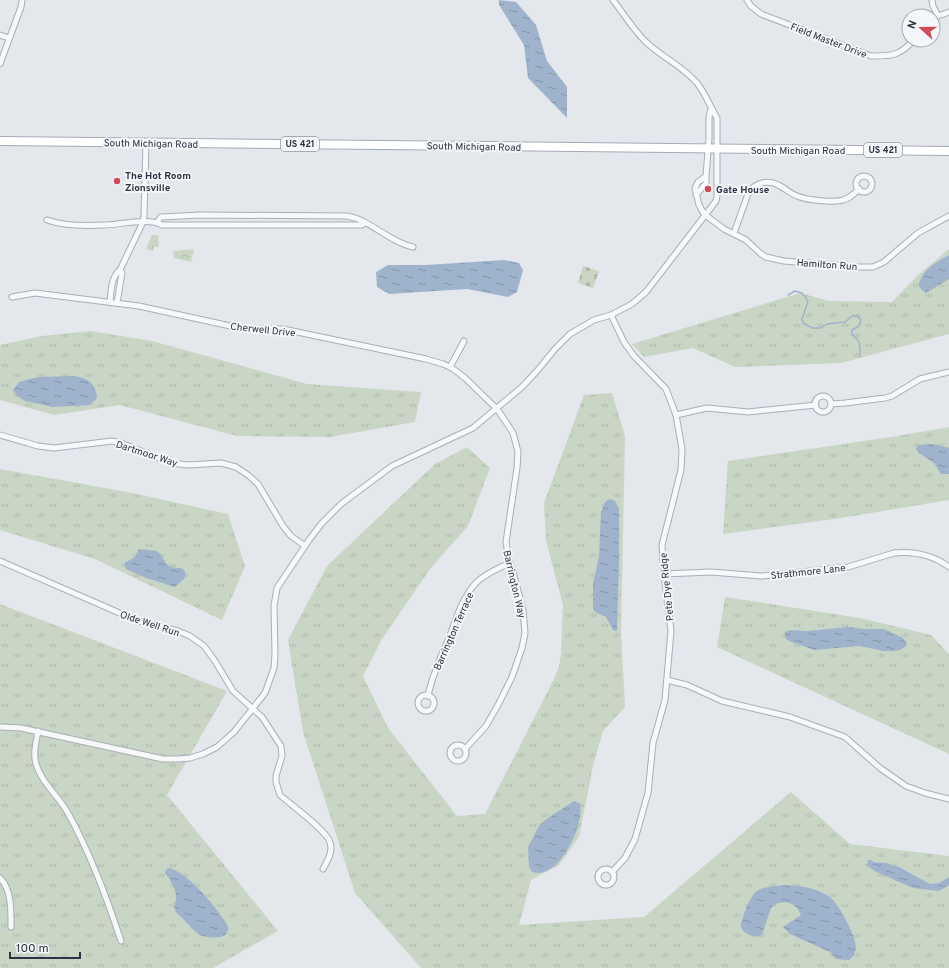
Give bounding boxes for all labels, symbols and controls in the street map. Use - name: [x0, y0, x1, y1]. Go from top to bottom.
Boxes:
- north arrow: [901, 8, 941, 48]
- text: N: [905, 19, 921, 31]
- street label: Field Master Drive: [788, 21, 869, 62]
- street label: South Michigan Road: [104, 137, 198, 152]
- road number: US 421: [281, 137, 319, 151]
- street label: South Michigan Road: [427, 140, 521, 155]
- road number: US 421: [864, 143, 902, 157]
- street label: South Michigan Road: [751, 145, 845, 158]
- place label: The Hot Room Zionsville: [125, 170, 191, 195]
- marker: The Hot Room Zionsville: [112, 176, 122, 186]
- marker: Gate House: [703, 184, 713, 194]
- place label: Gate House: [716, 184, 770, 197]
- street label: Hamilton Run: [796, 257, 858, 274]
- street label: Cherwell Drive: [230, 321, 296, 340]
- street label: Dartmoor Way: [114, 438, 179, 471]
- street label: Barrington Way: [499, 549, 528, 620]
- street label: Pete Dye Ridge: [657, 552, 678, 622]
- street label: Strathmore Lane: [770, 562, 846, 583]
- street label: Barrington Terrace: [431, 590, 477, 673]
- street label: Olde Well Run: [118, 609, 181, 640]
- scale bar: [10, 934, 80, 960]
- text: 100 m: [16, 941, 49, 957]

